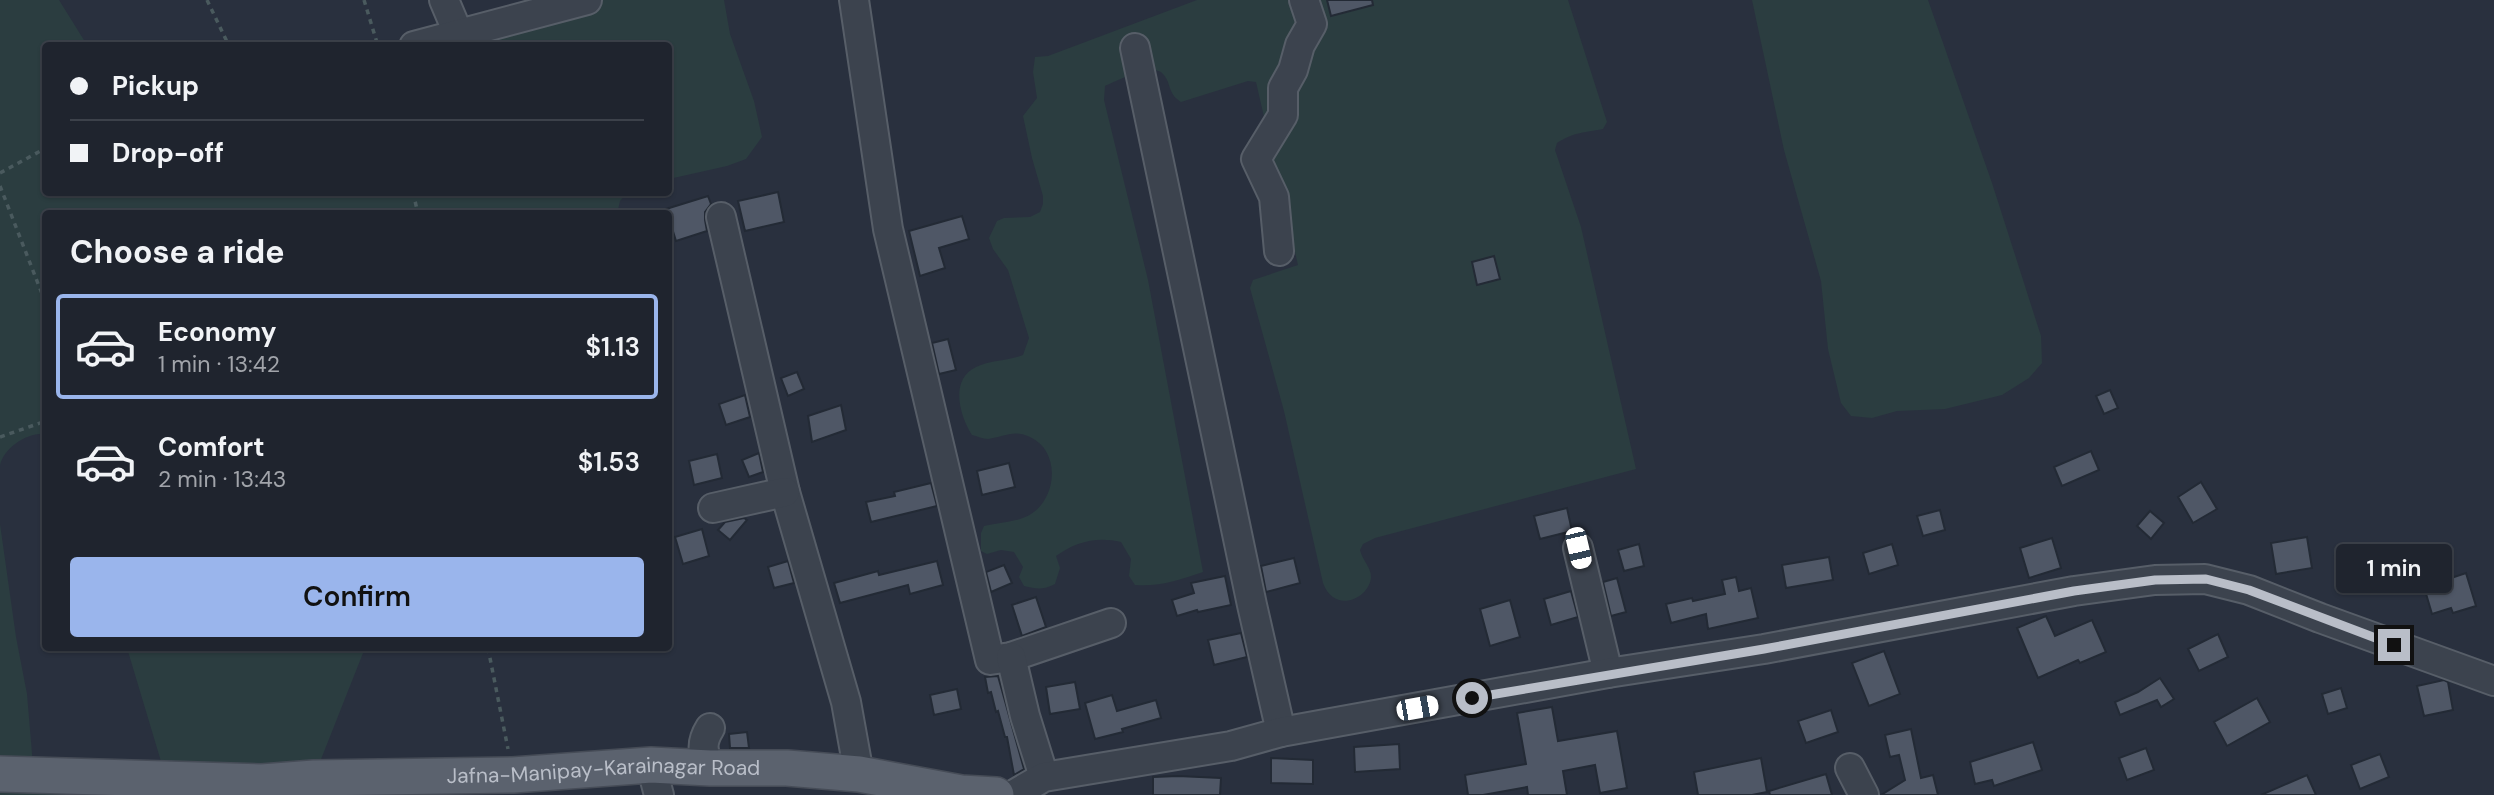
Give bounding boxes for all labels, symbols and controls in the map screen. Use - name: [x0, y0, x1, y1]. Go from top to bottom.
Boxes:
- text: Pickup: [112, 69, 199, 103]
- text: Drop-off: [112, 136, 224, 170]
- text: Choose a ride: [70, 231, 285, 273]
- icon: car: [74, 315, 137, 378]
- text: Economy: [158, 315, 276, 349]
- text: $1.13: [585, 330, 640, 364]
- text: 1 min · 13:42: [158, 349, 280, 379]
- icon: car: [74, 430, 137, 493]
- text: Comfort: [158, 430, 264, 464]
- text: $1.53: [578, 445, 640, 479]
- text: 2 min · 13:43: [158, 464, 286, 494]
- car: [1564, 525, 1593, 571]
- callout: 1 min: [2336, 544, 2452, 592]
- text: 1 min: [2367, 553, 2421, 583]
- button: Confirm: [70, 557, 644, 637]
- route end: [2378, 629, 2410, 661]
- route start: [1456, 682, 1488, 714]
- car: [1395, 694, 1440, 722]
- street label: Jafna-Manipay-Karainagar Road: [446, 751, 760, 790]

